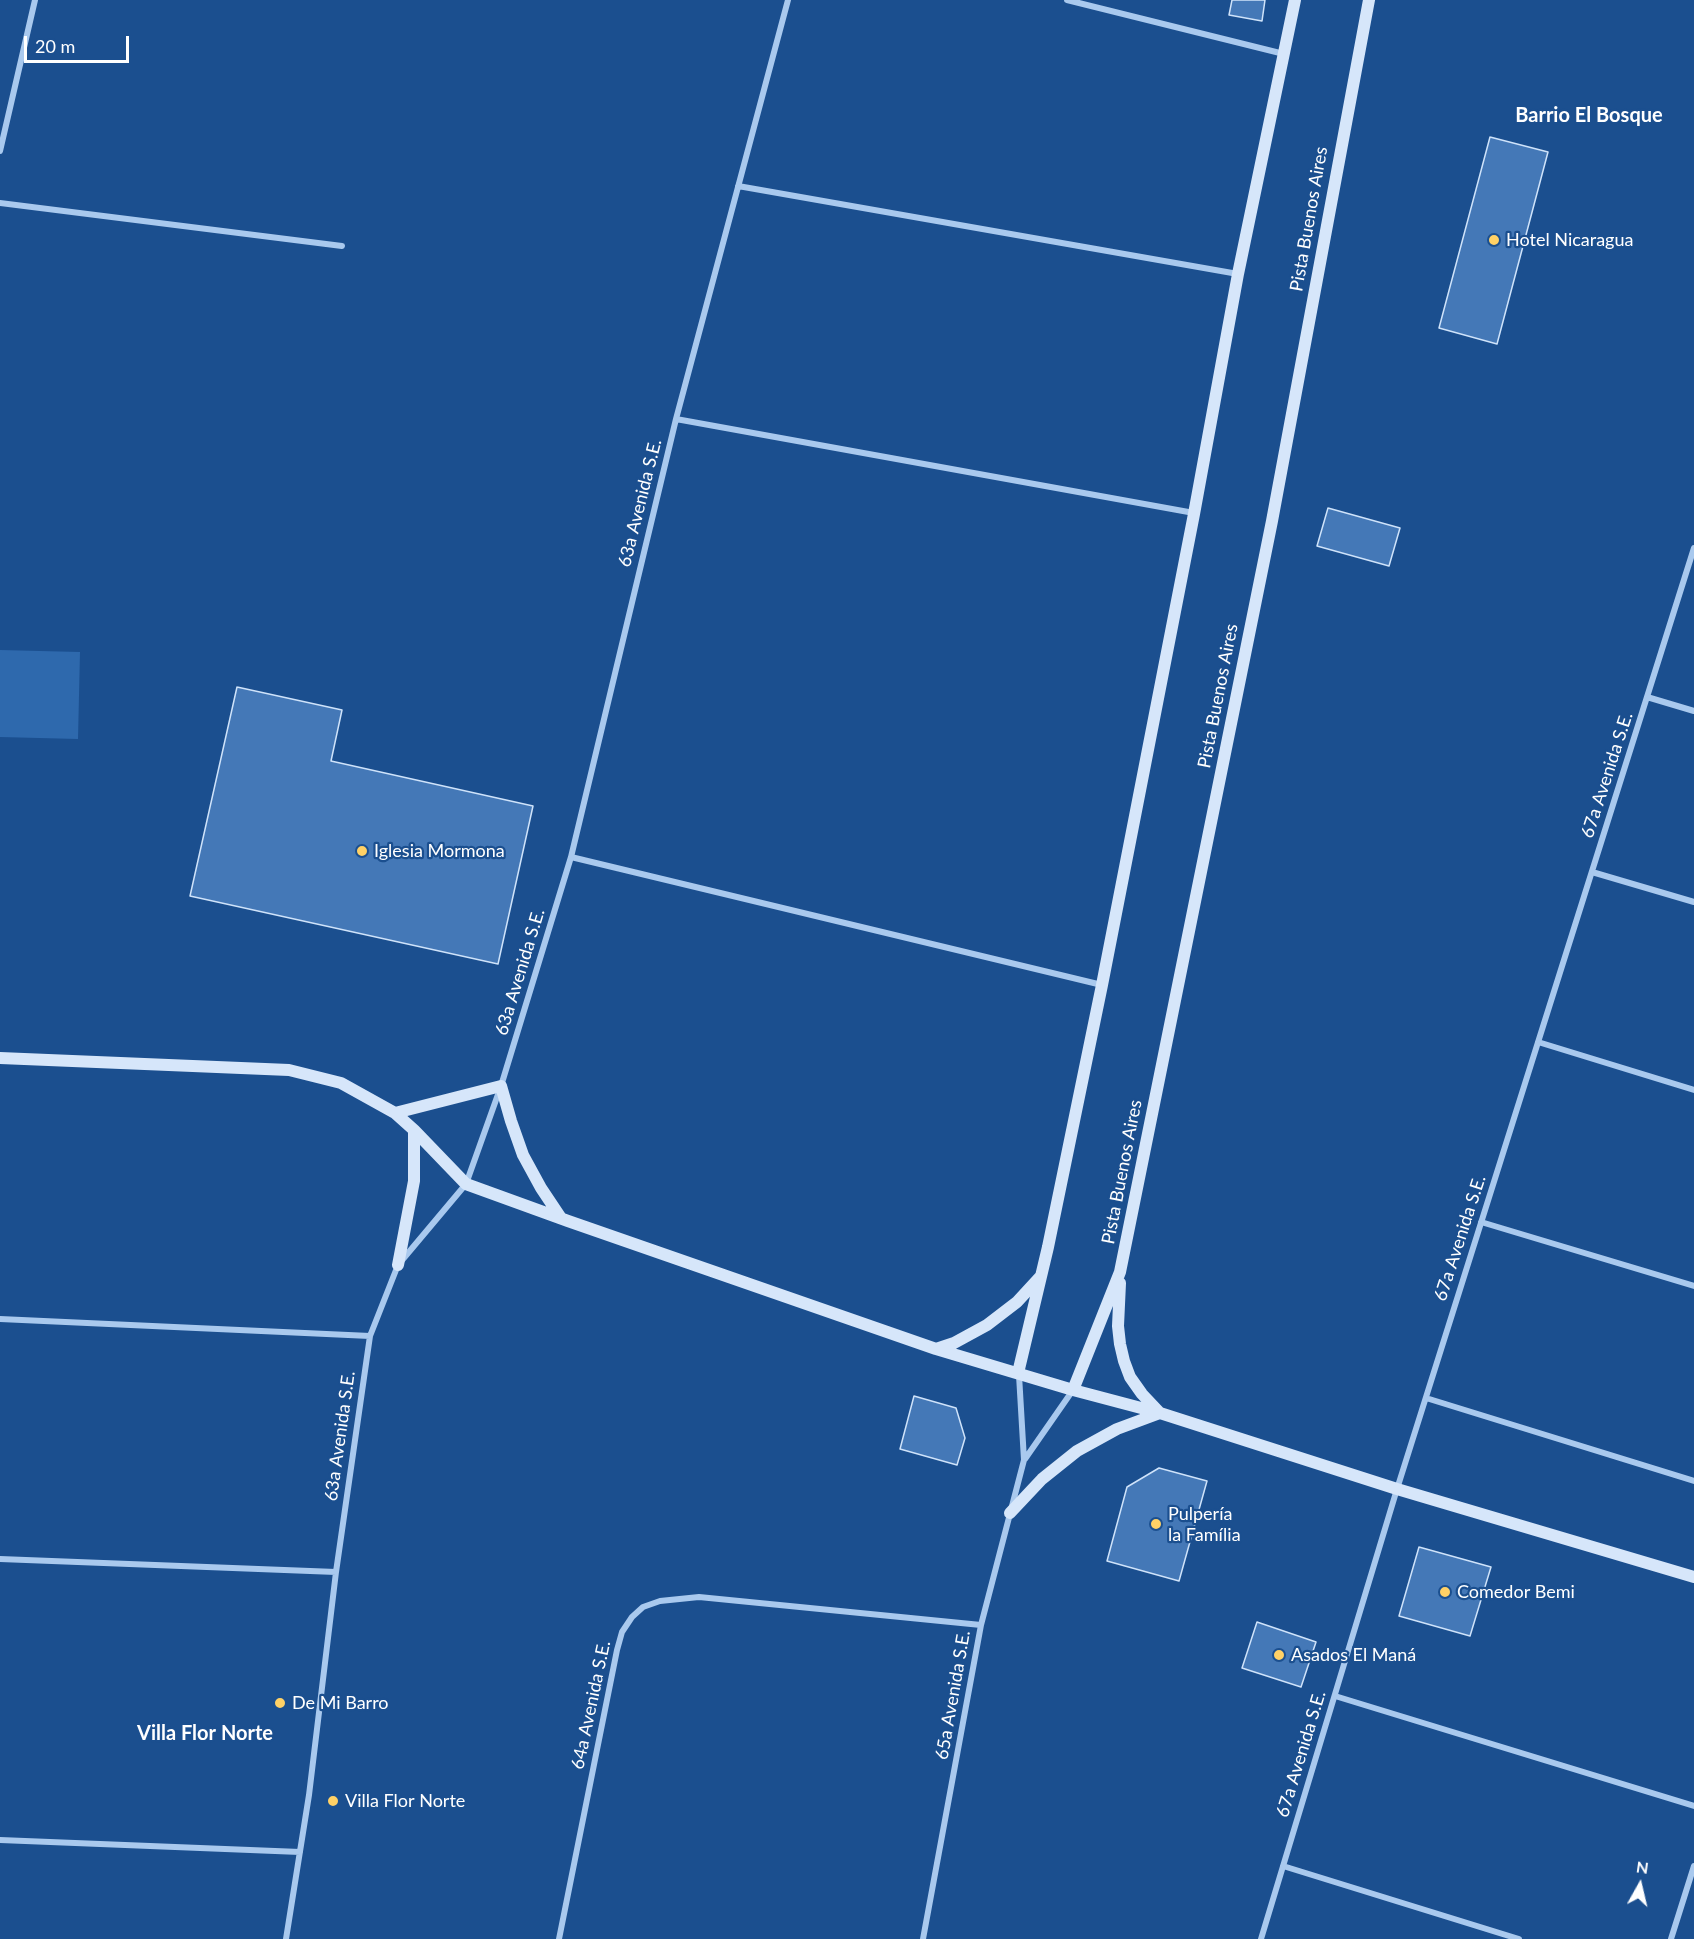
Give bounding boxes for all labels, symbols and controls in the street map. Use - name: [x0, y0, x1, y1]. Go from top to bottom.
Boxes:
- scale bar: [27, 24, 132, 62]
- text: 20 m: [35, 35, 75, 57]
- district label: Barrio El Bosque: [1515, 104, 1663, 128]
- street label: Pista Buenos Aires: [1286, 145, 1332, 293]
- place label: Hotel Nicaragua: [1506, 229, 1633, 251]
- marker: Hotel Nicaragua: [1487, 233, 1501, 247]
- street label: 63a Avenida S.E.: [614, 437, 666, 569]
- street label: Pista Buenos Aires: [1193, 622, 1243, 770]
- street label: 67a Avenida S.E.: [1576, 709, 1638, 841]
- place label: Iglesia Mormona: [374, 840, 505, 862]
- marker: Iglesia Mormona: [355, 844, 369, 858]
- street label: 63a Avenida S.E.: [491, 906, 549, 1038]
- street label: Pista Buenos Aires: [1097, 1098, 1147, 1246]
- street label: 67a Avenida S.E.: [1429, 1172, 1491, 1304]
- street label: 63a Avenida S.E.: [320, 1370, 360, 1502]
- place label: Pulpería la Família: [1168, 1503, 1241, 1546]
- marker: Pulpería la Família: [1149, 1517, 1163, 1531]
- place label: Comedor Bemi: [1457, 1581, 1575, 1603]
- marker: Comedor Bemi: [1438, 1585, 1452, 1599]
- street label: 65a Avenida S.E.: [931, 1629, 975, 1761]
- street label: 64a Avenida S.E.: [567, 1639, 615, 1771]
- place label: Asados El Maná: [1291, 1644, 1416, 1666]
- marker: Asados El Maná: [1272, 1648, 1286, 1662]
- street label: 67a Avenida S.E.: [1272, 1688, 1330, 1820]
- place label: De Mi Barro: [292, 1692, 389, 1714]
- marker: De Mi Barro: [273, 1696, 287, 1710]
- district label: Villa Flor Norte: [137, 1722, 273, 1746]
- place label: Villa Flor Norte: [345, 1790, 465, 1812]
- marker: Villa Flor Norte: [326, 1794, 340, 1808]
- north arrow: [1610, 1855, 1670, 1915]
- text: N: [1635, 1856, 1650, 1877]

